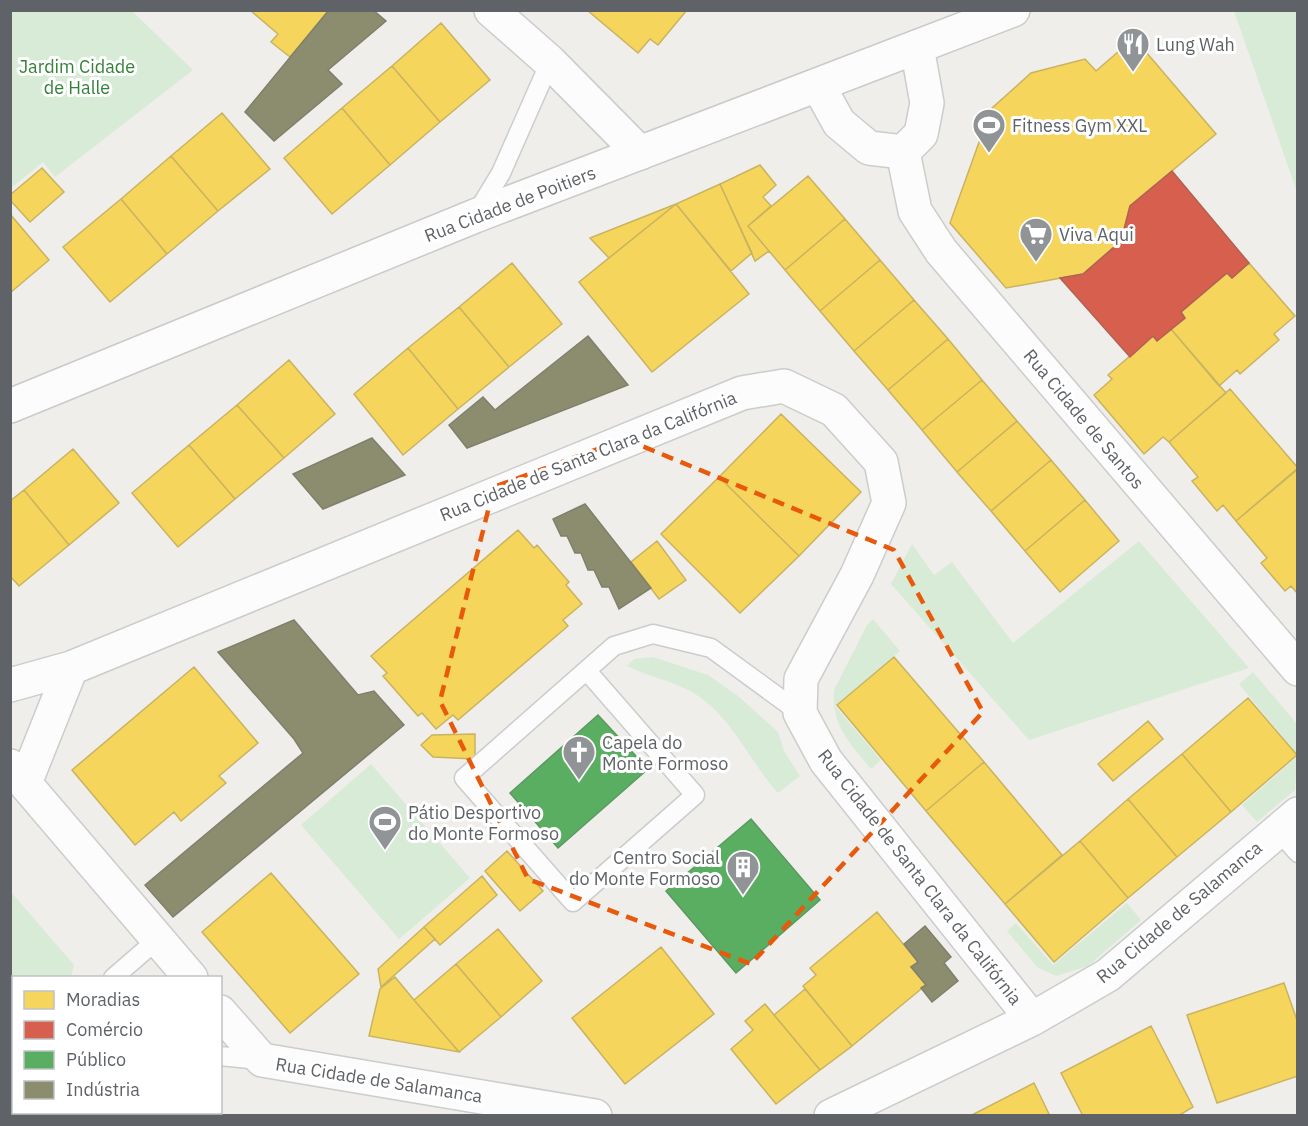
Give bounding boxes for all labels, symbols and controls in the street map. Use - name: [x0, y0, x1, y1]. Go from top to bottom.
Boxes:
- restaurant icon: Lung Wah: [1115, 26, 1151, 73]
- place label: Lung Wah: [1156, 33, 1235, 56]
- park label: Jardim Cidade de Halle: [19, 55, 135, 99]
- sports icon: Fitness Gym XXL: [971, 107, 1007, 154]
- place label: Fitness Gym XXL: [1012, 114, 1147, 137]
- street label: Rua Cidade de Poitiers: [421, 161, 599, 247]
- supermarket icon: Viva Aqui: [1018, 216, 1054, 263]
- place label: Viva Aqui: [1059, 223, 1134, 246]
- street label: Rua Cidade de Santos: [1019, 344, 1149, 494]
- street label: Rua Cidade de Santa Clara da Califórnia: [436, 386, 740, 526]
- place label: Capela do Monte Formoso: [602, 731, 728, 775]
- church icon: Capela do Monte Formoso: [561, 734, 597, 781]
- street label: Rua Cidade de Santa Clara da Califórnia: [813, 745, 1027, 1010]
- place label: Pátio Desportivo do Monte Formoso: [408, 801, 559, 845]
- sports icon: Pátio Desportivo do Monte Formoso: [367, 804, 403, 851]
- street label: Rua Cidade de Salamanca: [1091, 836, 1267, 988]
- place label: Centro Social do Monte Formoso: [569, 846, 720, 890]
- building icon: Centro Social do Monte Formoso: [725, 849, 761, 896]
- legend: [12, 976, 222, 1114]
- text: Moradias: [66, 988, 140, 1011]
- text: Comércio: [66, 1018, 143, 1041]
- text: Público: [66, 1048, 126, 1071]
- street label: Rua Cidade de Salamanca: [274, 1052, 485, 1108]
- text: Indústria: [66, 1078, 140, 1101]

